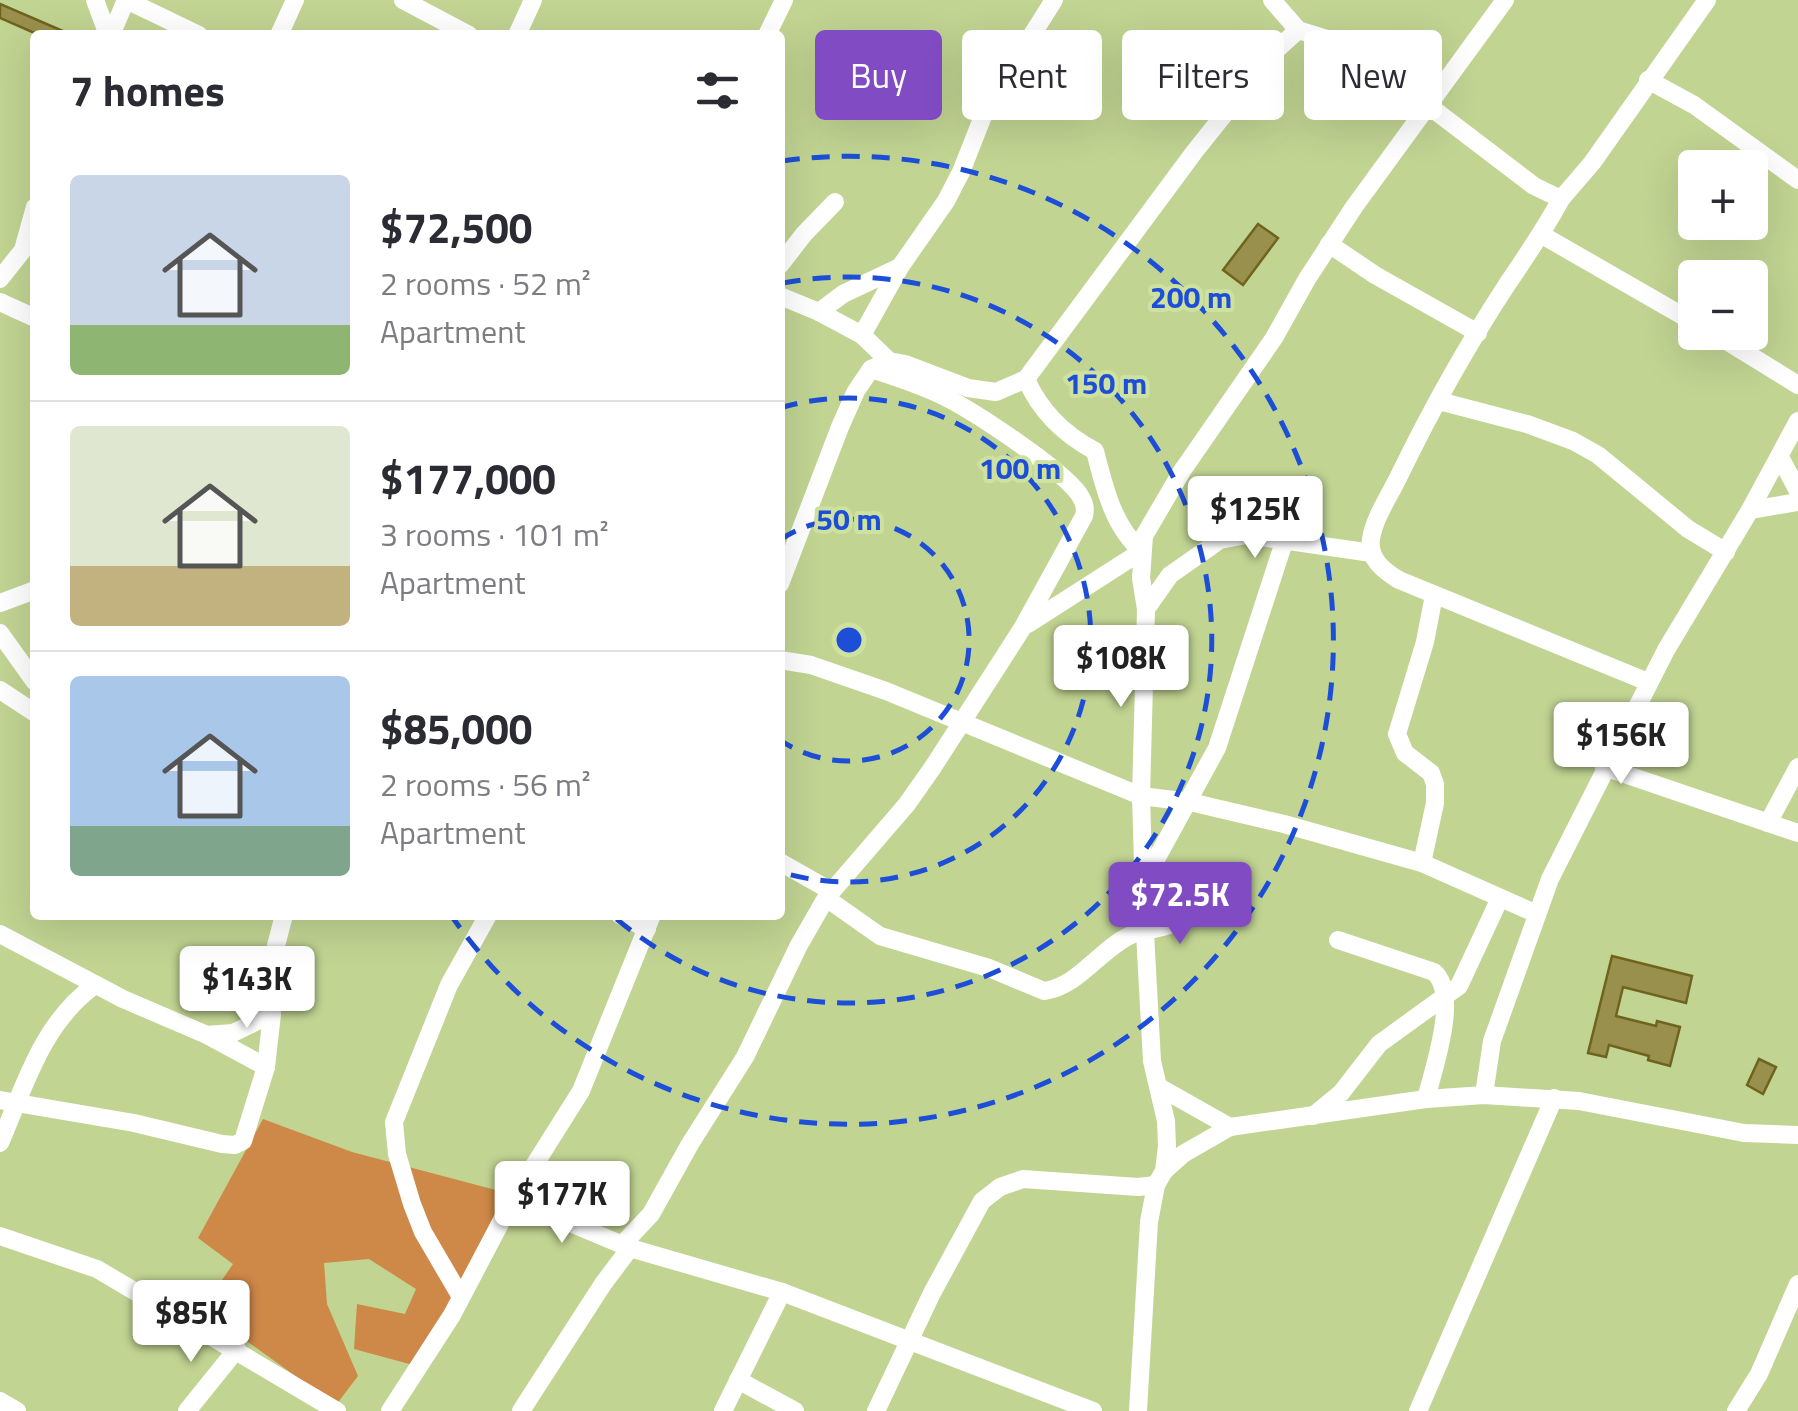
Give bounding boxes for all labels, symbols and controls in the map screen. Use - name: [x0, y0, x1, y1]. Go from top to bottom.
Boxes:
- chip: Buy: [815, 30, 942, 120]
- chip: Rent: [962, 30, 1102, 120]
- chip: Filters: [1122, 30, 1284, 120]
- chip: New: [1304, 30, 1442, 120]
- text: 7 homes: [70, 58, 225, 122]
- icon: filters: [690, 63, 745, 118]
- map controls: [1678, 150, 1768, 350]
- button: +: [1678, 150, 1768, 240]
- text: $72,500: [380, 195, 532, 259]
- icon: home: [150, 215, 270, 335]
- text: 2 rooms · 52 m²: [380, 259, 591, 307]
- button: −: [1678, 260, 1768, 350]
- text: 200 m: [1150, 274, 1232, 320]
- text: Apartment: [380, 307, 526, 355]
- text: 150 m: [1065, 360, 1147, 406]
- text: 100 m: [979, 445, 1061, 491]
- text: $177,000: [380, 446, 556, 510]
- icon: home: [150, 466, 270, 586]
- pin: $125K: [1185, 476, 1325, 561]
- text: $125K: [1210, 484, 1300, 532]
- text: 50 m: [816, 496, 882, 542]
- text: 3 rooms · 101 m²: [380, 510, 609, 558]
- text: Apartment: [380, 558, 526, 606]
- centre of rings: [831, 622, 867, 658]
- pin: $108K: [1051, 625, 1191, 710]
- text: $108K: [1076, 633, 1166, 681]
- text: $85,000: [380, 696, 532, 760]
- pin: $156K: [1551, 702, 1691, 787]
- text: $156K: [1576, 710, 1666, 758]
- icon: home: [150, 716, 270, 836]
- text: 2 rooms · 56 m²: [380, 760, 591, 808]
- text: Apartment: [380, 808, 526, 856]
- pin: $72.5K: [1099, 862, 1261, 947]
- text: $72.5K: [1131, 870, 1229, 918]
- pin: $143K: [177, 946, 317, 1031]
- text: $143K: [202, 954, 292, 1002]
- pin: $177K: [492, 1161, 632, 1246]
- text: $177K: [517, 1169, 607, 1217]
- pin: $85K: [132, 1280, 250, 1365]
- text: $85K: [155, 1288, 227, 1336]

